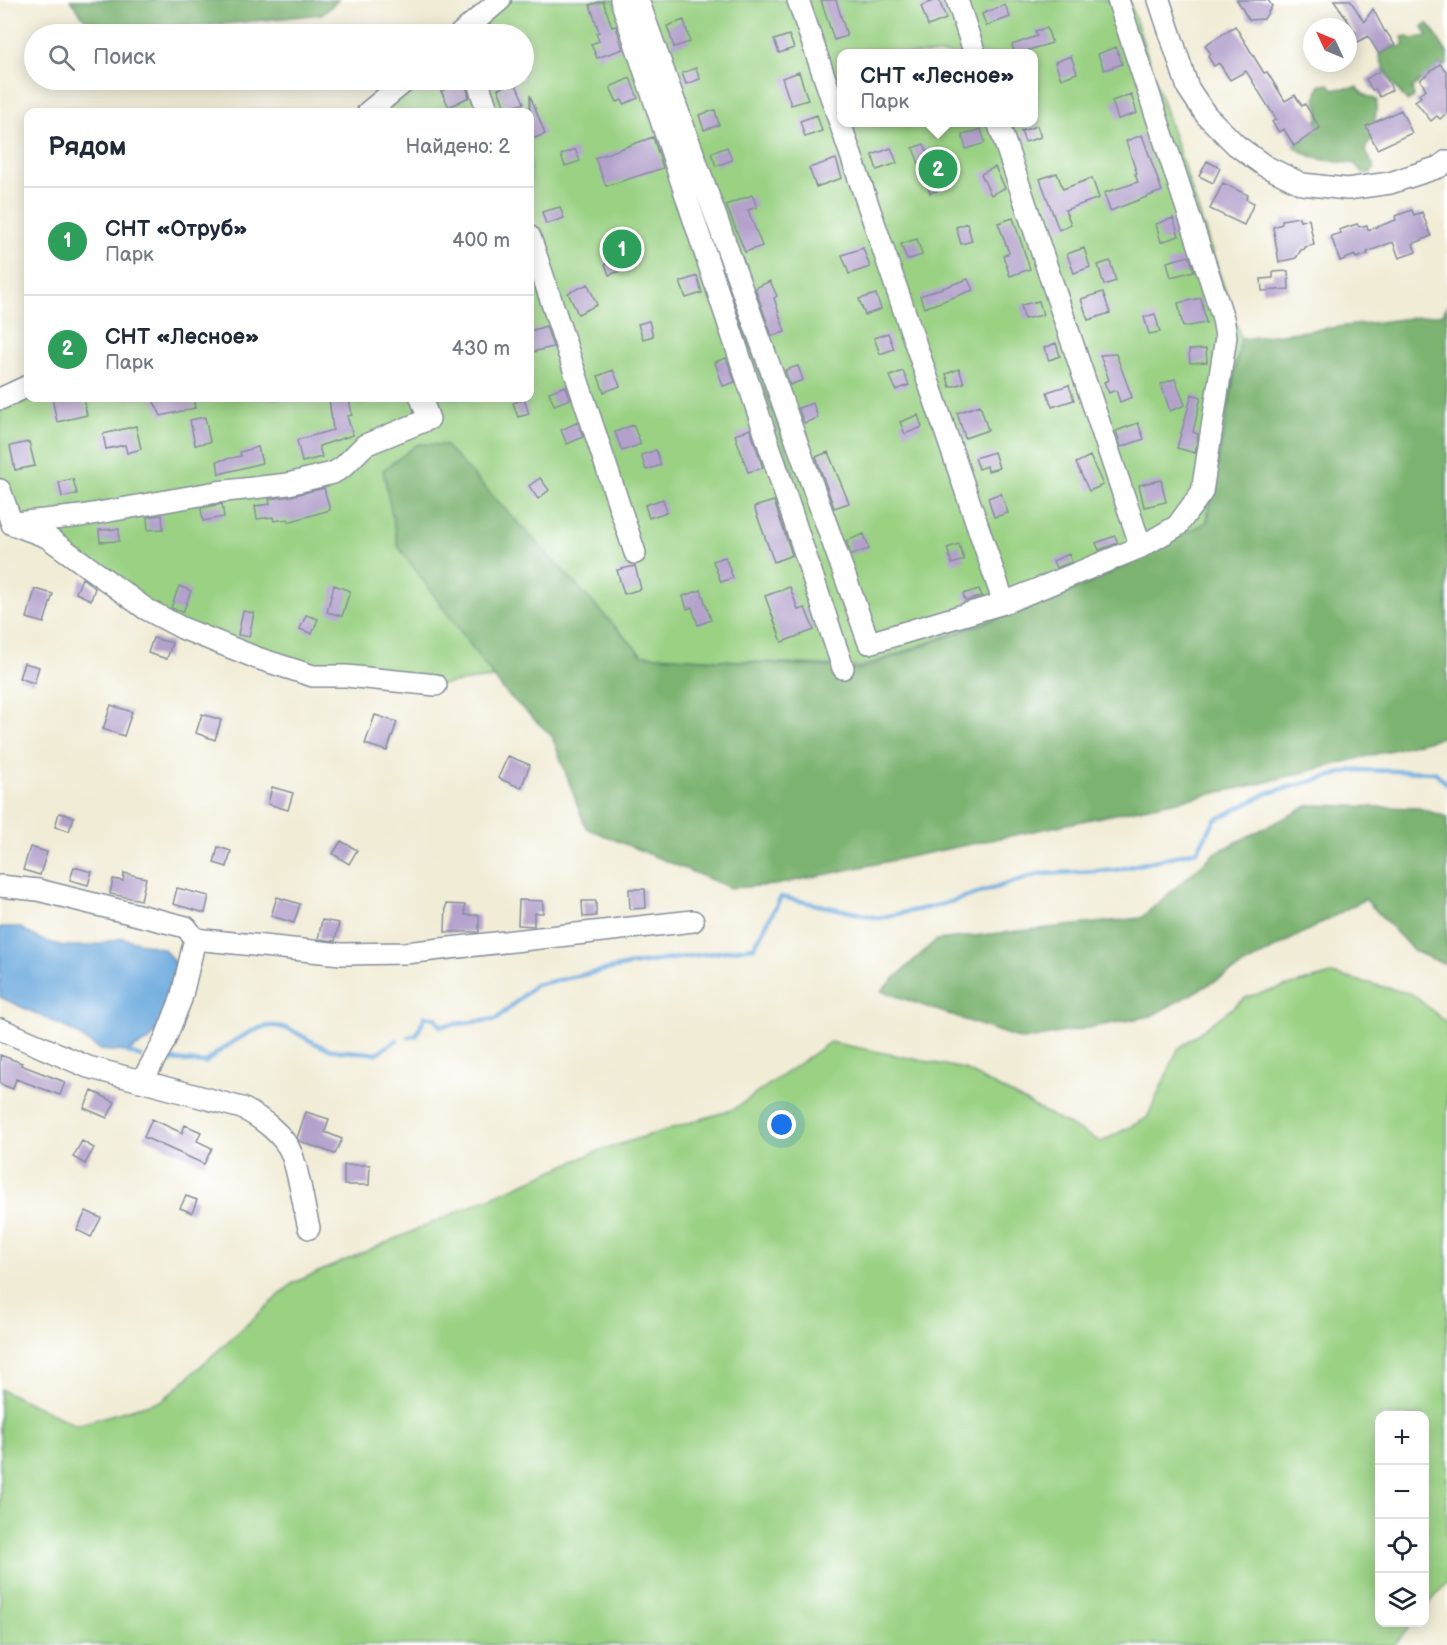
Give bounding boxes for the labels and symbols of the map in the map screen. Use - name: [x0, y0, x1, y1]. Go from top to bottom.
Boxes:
- north arrow: [1303, 18, 1357, 72]
- pin: 2: [918, 146, 958, 192]
- pin: 1: [602, 226, 642, 272]
- your location: [767, 1110, 796, 1139]

